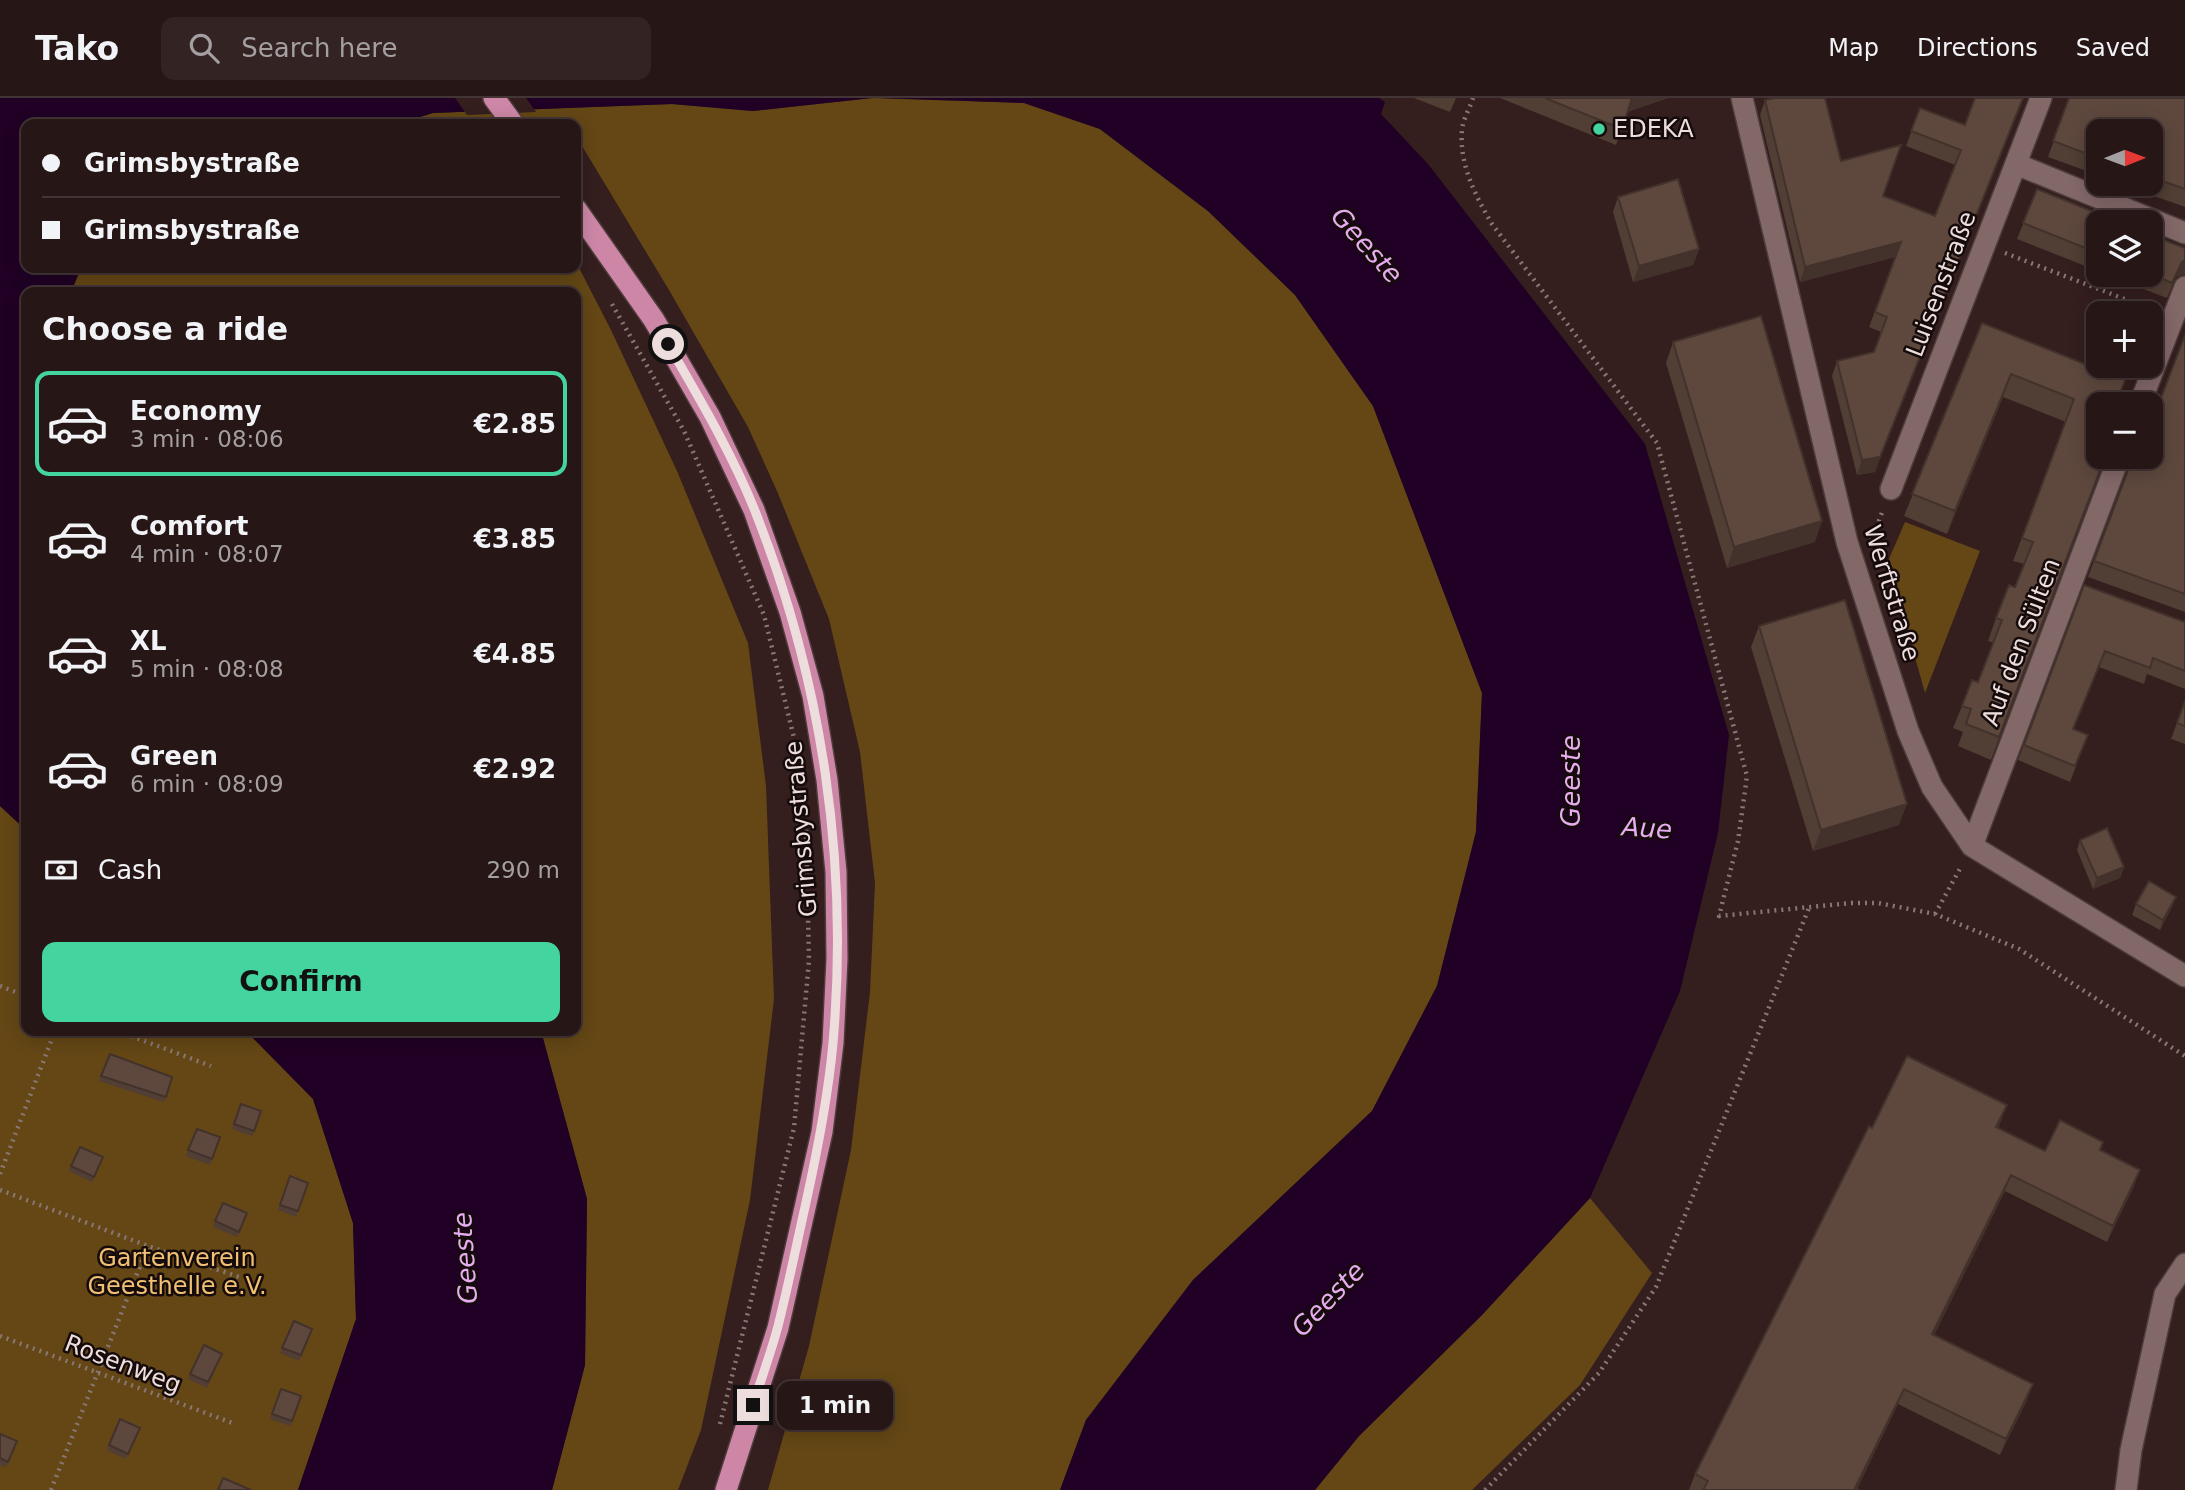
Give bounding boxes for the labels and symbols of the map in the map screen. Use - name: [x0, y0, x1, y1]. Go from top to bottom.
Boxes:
- place label: EDEKA: [1613, 115, 1694, 143]
- north arrow: [2086, 119, 2163, 196]
- marker: EDEKA: [1591, 121, 1607, 137]
- water label: Geeste: [1325, 201, 1409, 289]
- street label: Luisenstraße: [1900, 207, 1982, 361]
- route start: [652, 328, 684, 360]
- street label: Werftstraße: [1858, 522, 1926, 664]
- street label: Auf den Sülten: [1976, 554, 2066, 730]
- water label: Geeste: [1556, 735, 1586, 827]
- street label: Grimsbystraße: [779, 740, 823, 918]
- water label: Aue: [1619, 811, 1673, 845]
- water label: Geeste: [447, 1211, 483, 1305]
- park label: Gartenverein Geesthelle e.V.: [87, 1244, 267, 1300]
- water label: Geeste: [1285, 1256, 1371, 1342]
- street label: Rosenweg: [61, 1329, 185, 1399]
- callout: 1 min: [778, 1380, 893, 1430]
- route end: [737, 1389, 769, 1421]

